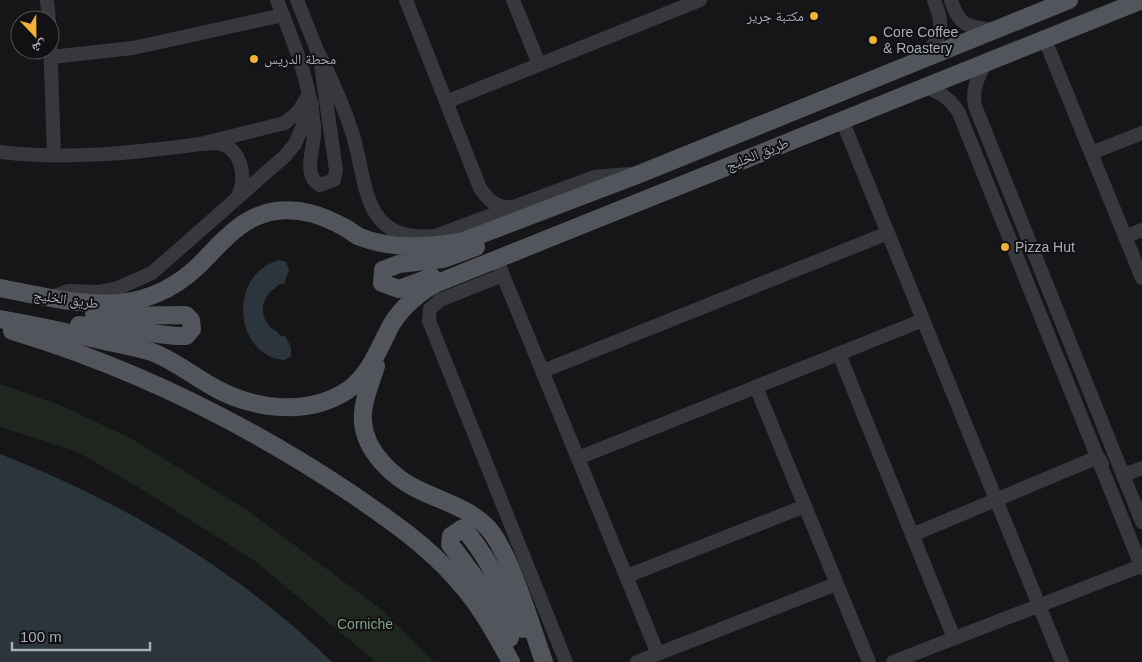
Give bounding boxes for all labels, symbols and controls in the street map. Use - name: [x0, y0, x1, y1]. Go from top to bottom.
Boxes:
- place label: مكتبة جرير: [746, 8, 804, 25]
- north arrow: [10, 10, 60, 60]
- marker: مكتبة جرير: [808, 10, 820, 22]
- place label: Core Coffee & Roastery: [883, 24, 958, 56]
- marker: Core Coffee & Roastery: [867, 34, 879, 46]
- text: ش: [29, 36, 50, 57]
- place label: محطة الدريس: [264, 51, 336, 68]
- marker: محطة الدريس: [248, 53, 260, 65]
- street label: طريق الخليج: [723, 134, 791, 176]
- place label: Pizza Hut: [1015, 239, 1075, 255]
- marker: Pizza Hut: [999, 241, 1011, 253]
- street label: طريق الخليج: [32, 286, 100, 313]
- park label: Corniche: [337, 616, 393, 632]
- scale bar: [12, 620, 150, 652]
- text: 100 m: [20, 628, 62, 645]

